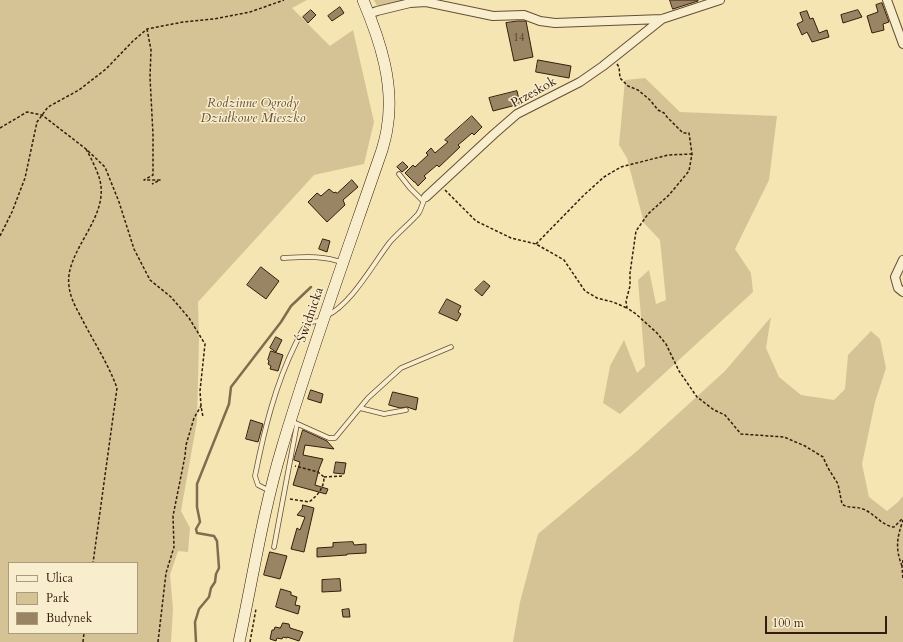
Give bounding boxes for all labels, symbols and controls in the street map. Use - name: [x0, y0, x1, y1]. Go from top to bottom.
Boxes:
- house number: 14: [513, 31, 525, 45]
- street label: Przeskok: [509, 74, 559, 112]
- park label: Rodzinne Ogrody Działkowe Mieszko: [200, 96, 306, 127]
- street label: Świdnicka: [294, 285, 328, 345]
- legend: [8, 562, 138, 634]
- text: Ulica: [46, 570, 73, 586]
- text: Park: [46, 590, 69, 606]
- scale bar: [767, 608, 889, 634]
- text: Budynek: [46, 610, 92, 626]
- text: 100 m: [772, 615, 804, 631]

